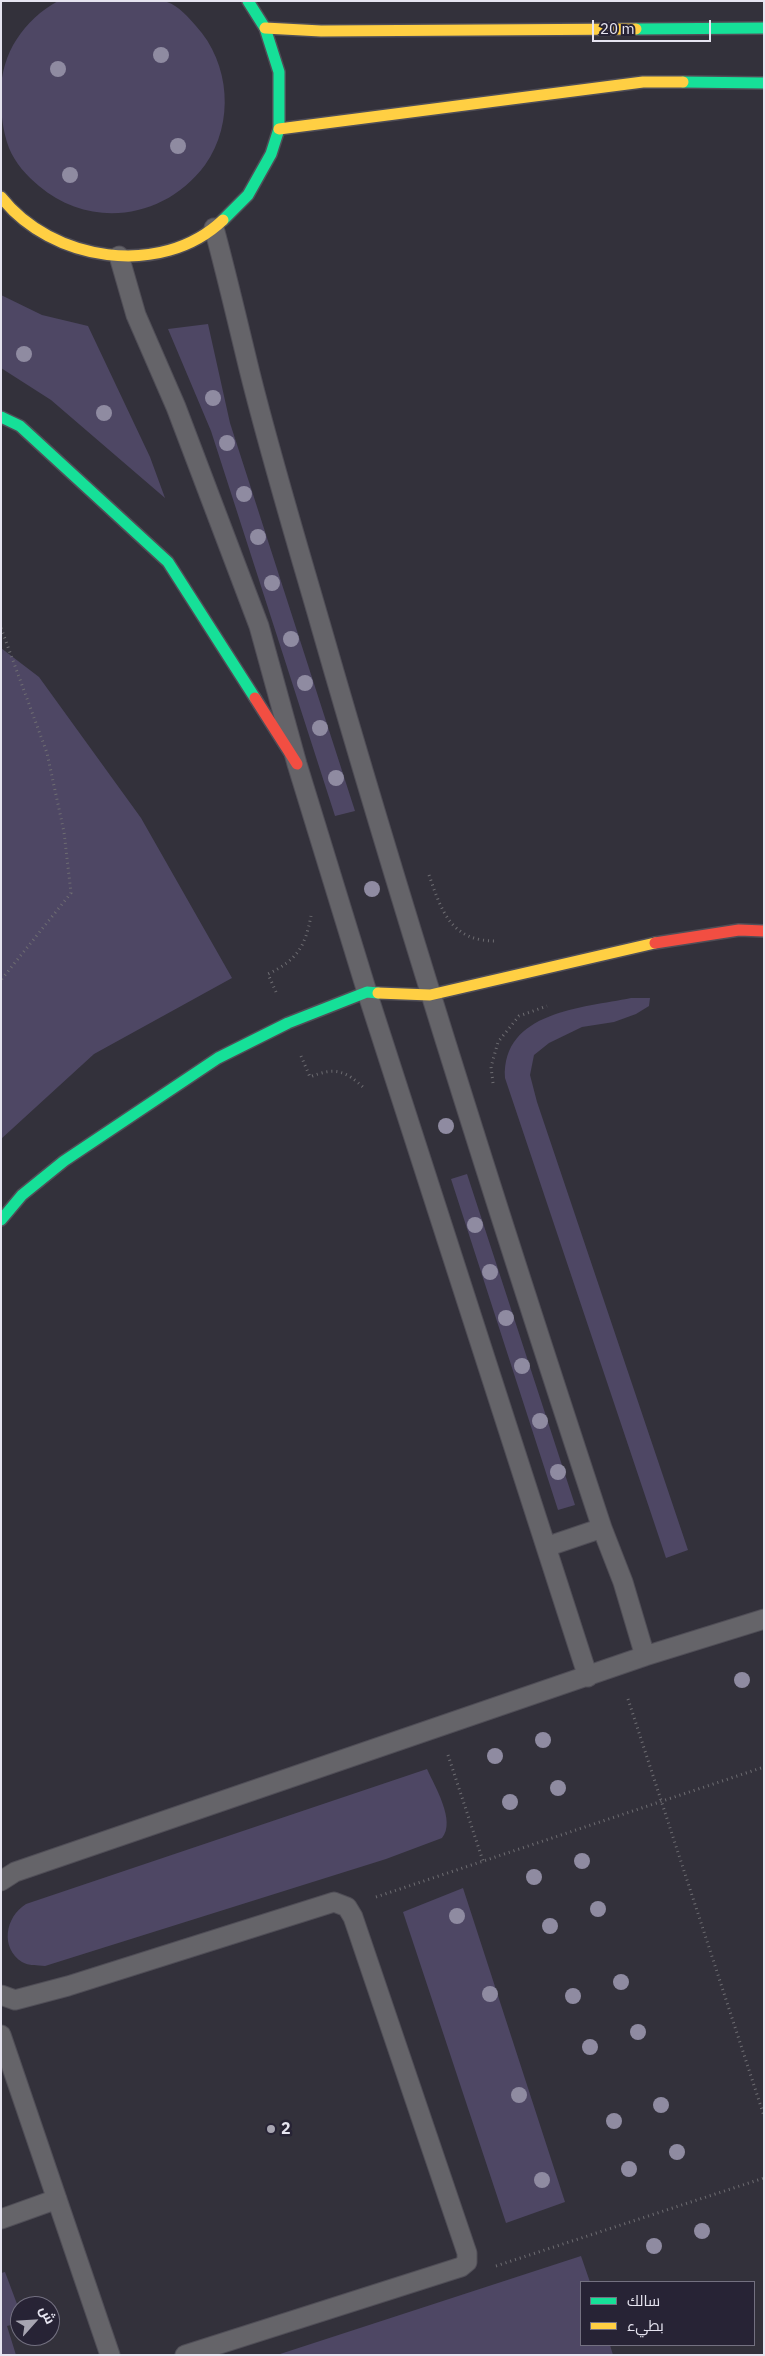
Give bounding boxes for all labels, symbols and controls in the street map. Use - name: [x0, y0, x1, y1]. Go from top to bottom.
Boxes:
- scale bar: [595, 10, 714, 42]
- text: 20 m: [600, 19, 635, 38]
- place label: 2: [281, 2119, 291, 2139]
- marker: 2: [265, 2123, 277, 2135]
- legend: [580, 2281, 755, 2346]
- text: سالك: [627, 2291, 660, 2310]
- north arrow: [10, 2296, 60, 2346]
- text: ش: [36, 2303, 60, 2327]
- text: بطيء: [627, 2316, 664, 2335]

